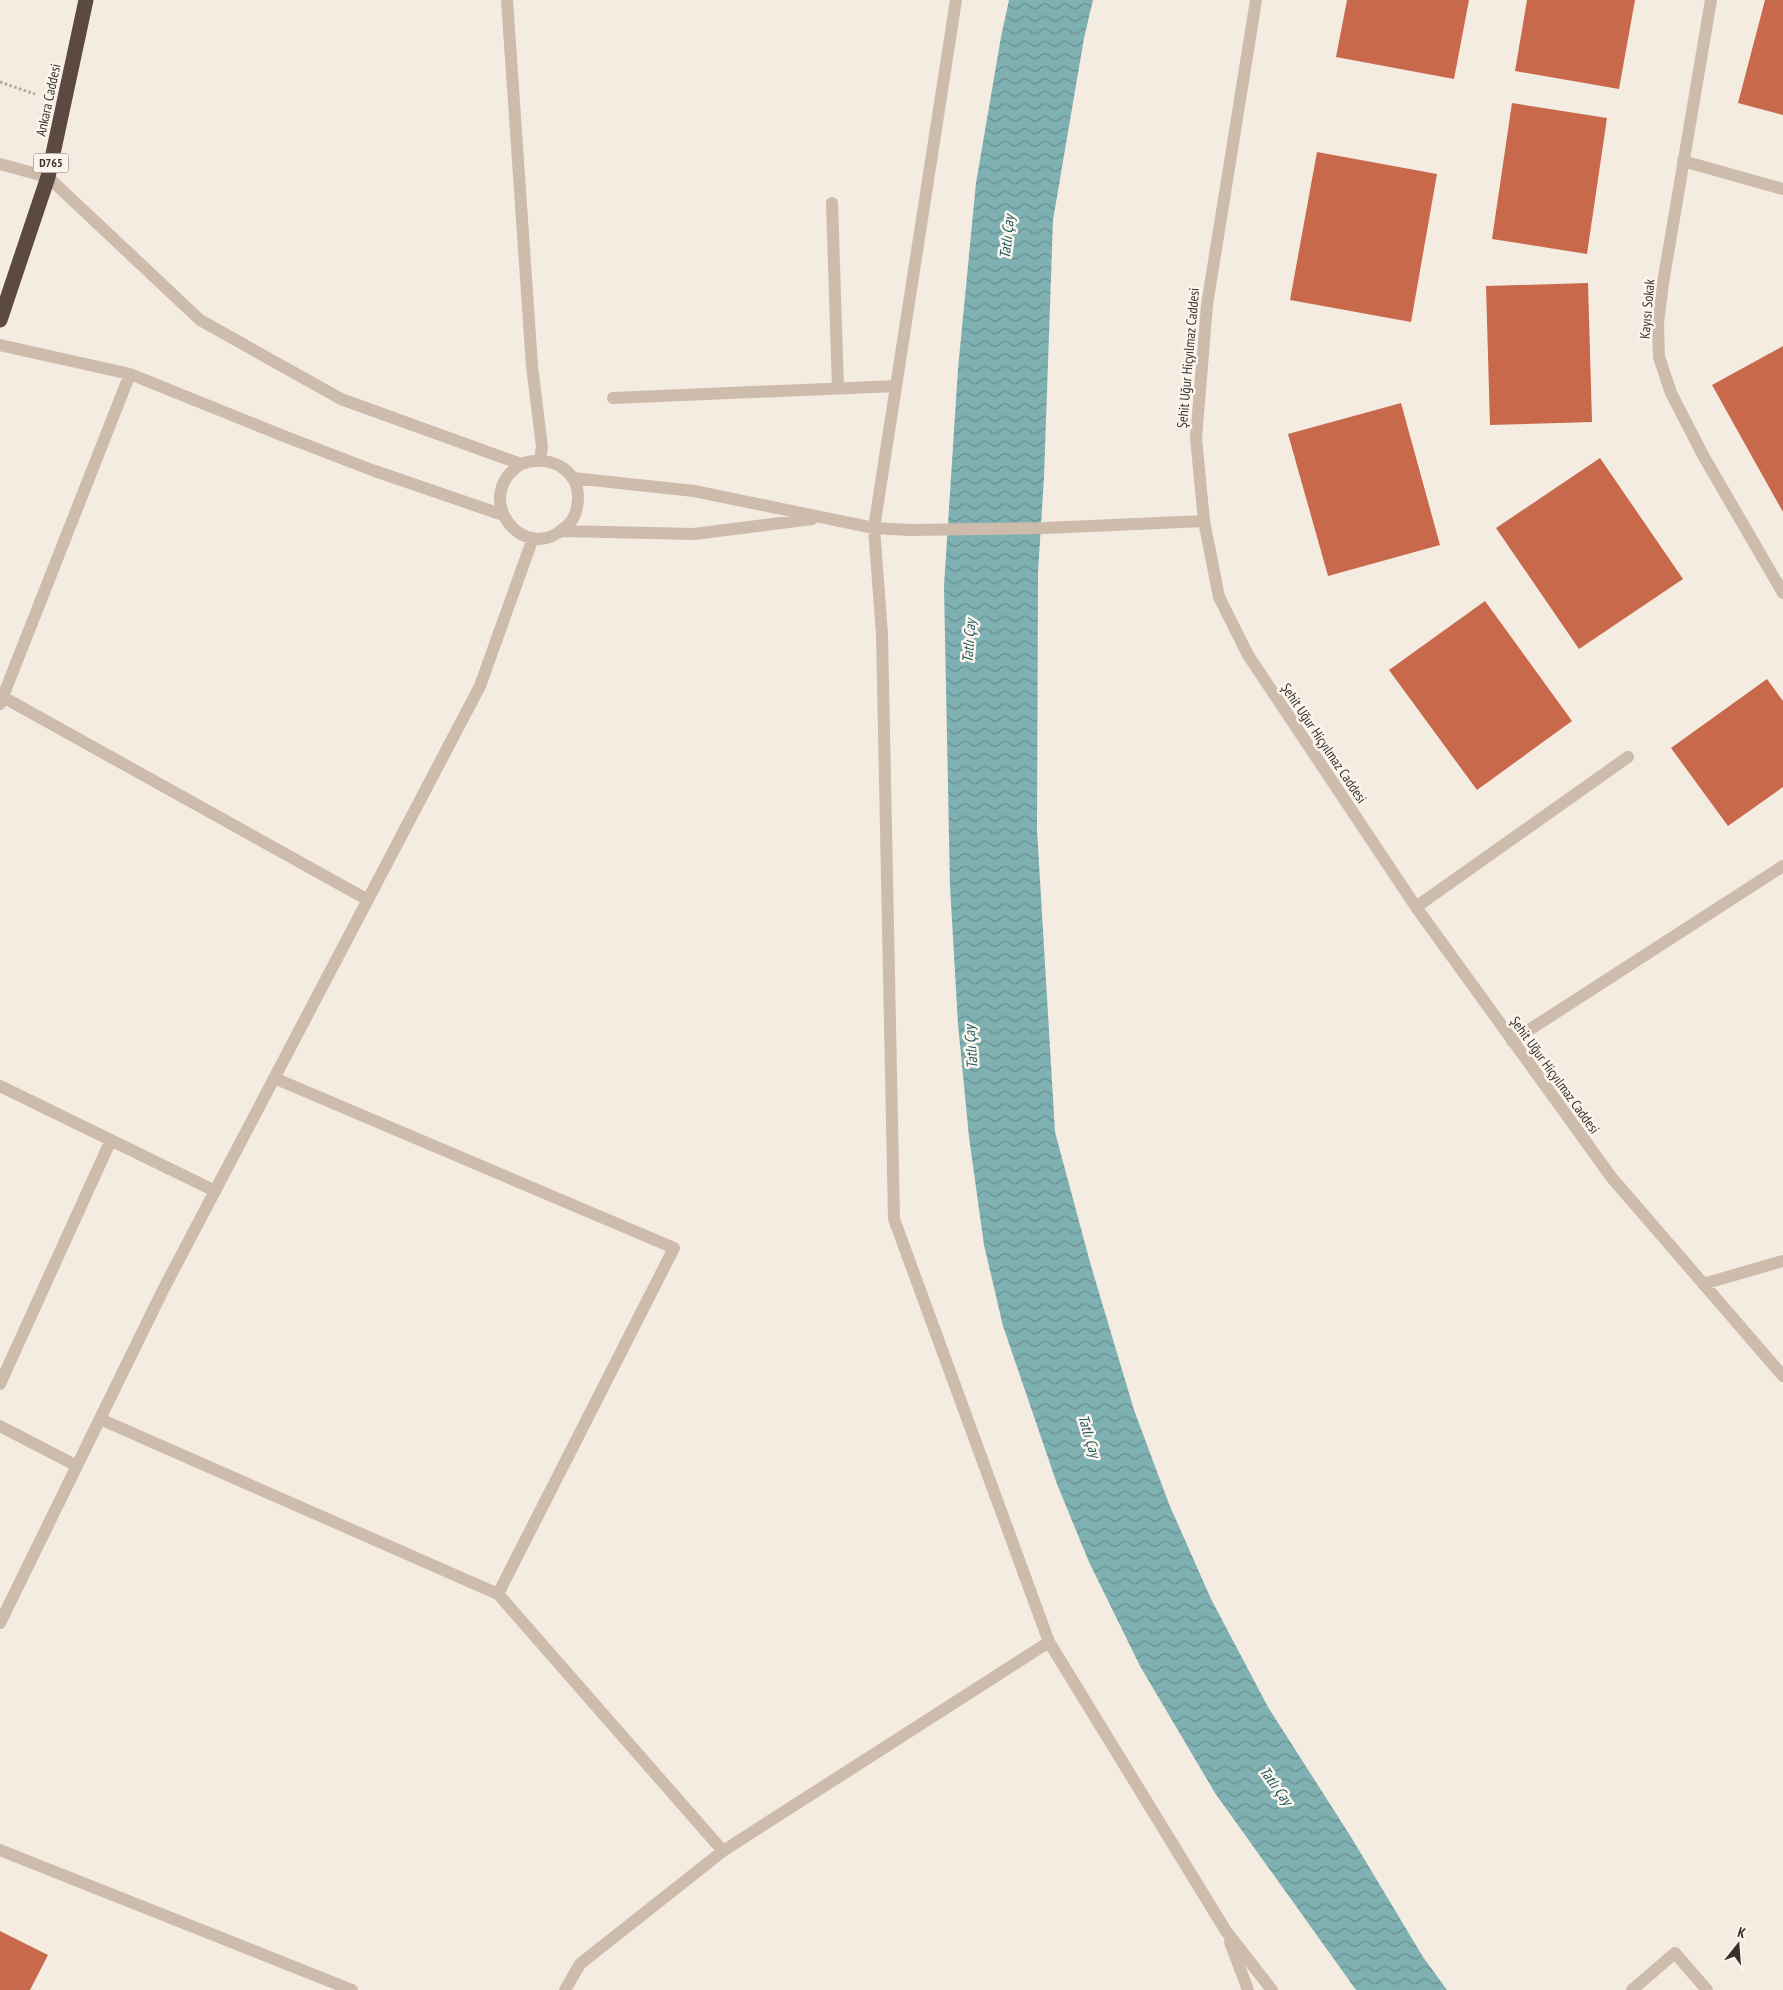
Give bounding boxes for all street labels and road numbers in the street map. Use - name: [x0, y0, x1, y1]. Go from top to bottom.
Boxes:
- street label: Ankara Caddesi: [32, 62, 64, 138]
- road number: D765: [34, 154, 68, 172]
- street label: Kayısı Sokak: [1635, 278, 1659, 340]
- street label: Şehit Uğur Hiçyılmaz Caddesi: [1173, 287, 1203, 429]
- street label: Şehit Uğur Hiçyılmaz Caddesi: [1277, 680, 1371, 806]
- street label: Şehit Uğur Hiçyılmaz Caddesi: [1506, 1013, 1604, 1137]

